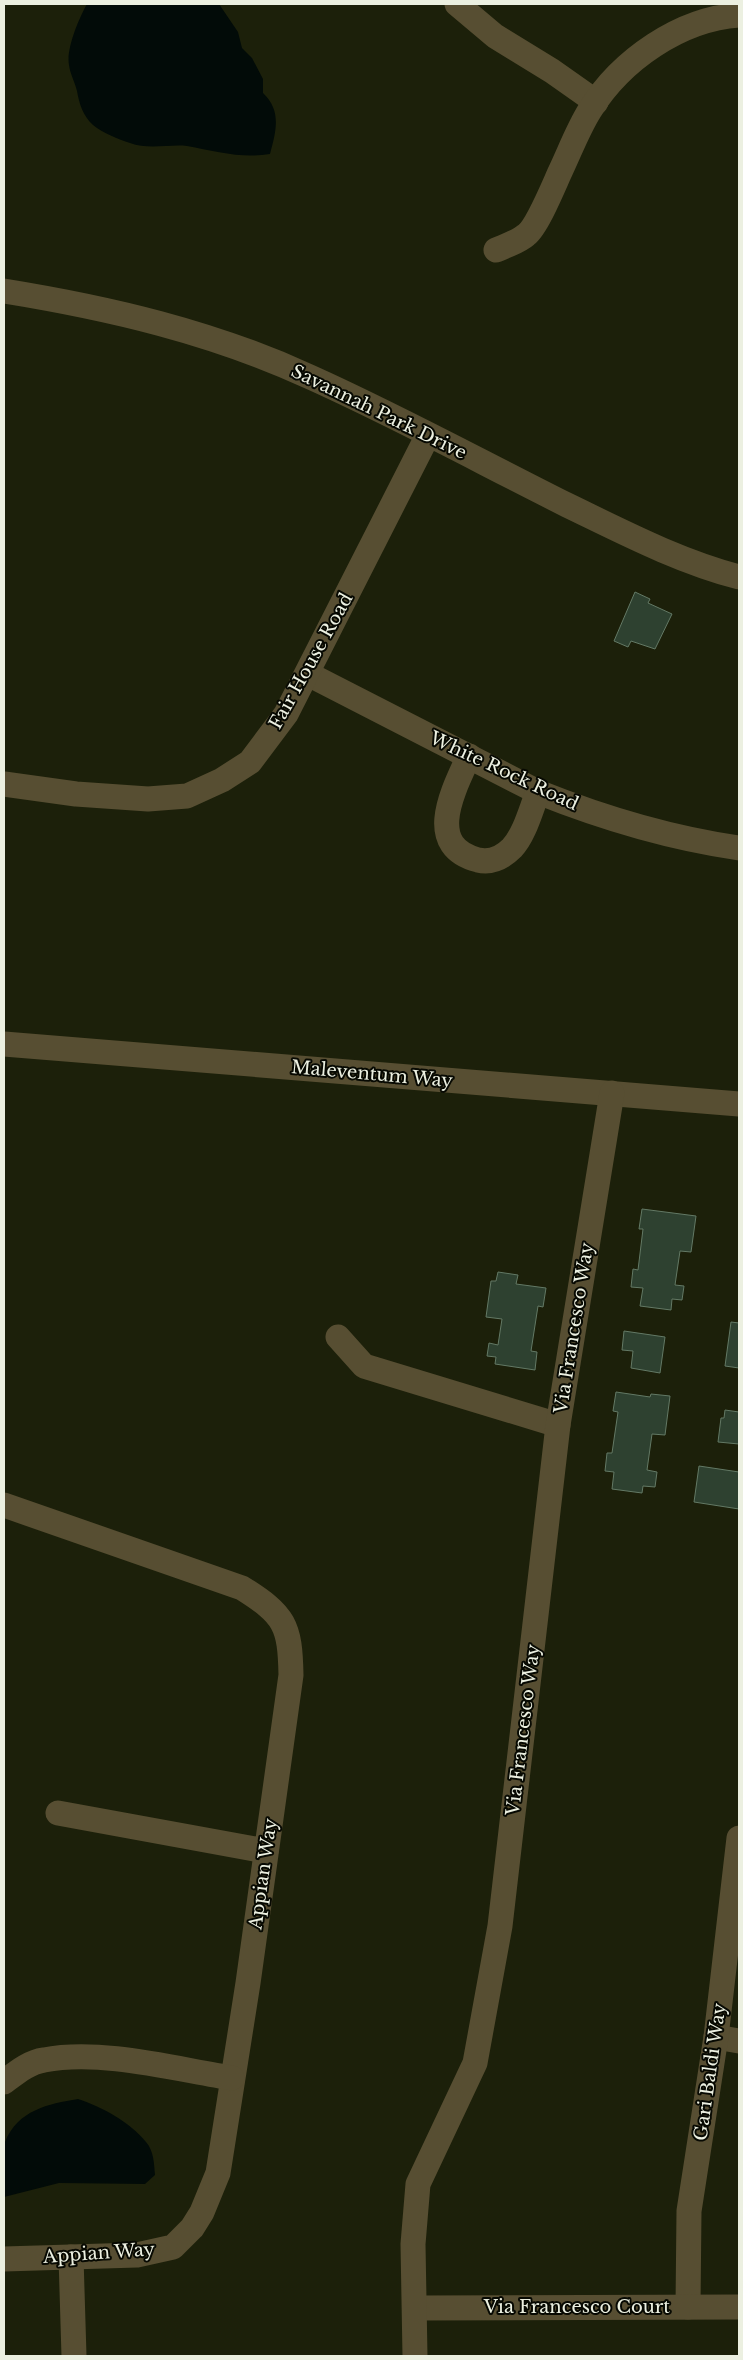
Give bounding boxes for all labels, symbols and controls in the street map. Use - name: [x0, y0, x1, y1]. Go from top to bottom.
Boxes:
- street label: Savannah Park Drive: [288, 360, 470, 464]
- street label: Fair House Road: [264, 589, 358, 733]
- street label: White Rock Road: [425, 726, 582, 815]
- street label: Maleventum Way: [290, 1056, 454, 1092]
- street label: Via Francesco Way: [549, 1241, 598, 1416]
- street label: Via Francesco Way: [501, 1643, 544, 1818]
- street label: Appian Way: [244, 1817, 282, 1932]
- street label: Gari Baldi Way: [689, 2001, 731, 2142]
- street label: Appian Way: [41, 2238, 156, 2268]
- street label: Via Francesco Court: [483, 2296, 670, 2318]

